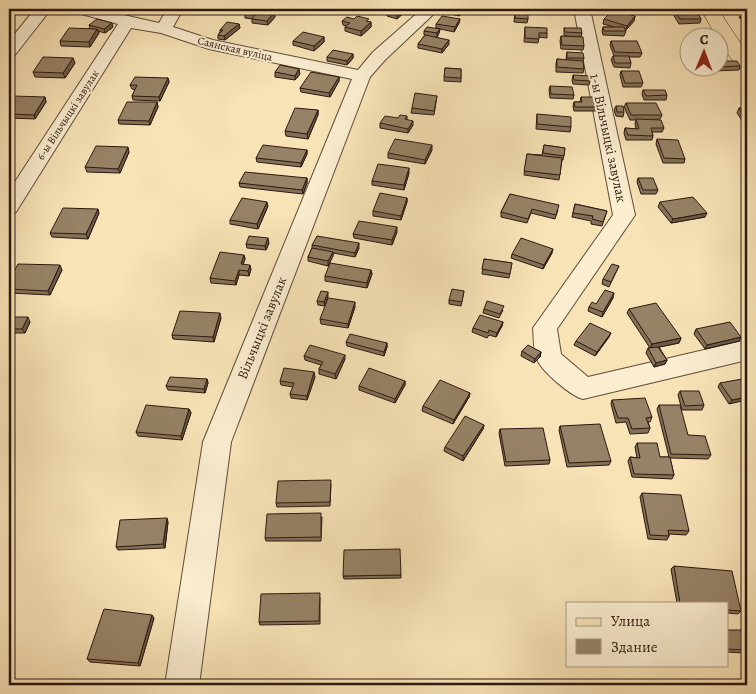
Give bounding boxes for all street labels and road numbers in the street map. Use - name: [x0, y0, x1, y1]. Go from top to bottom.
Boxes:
- street label: Саянская вуліца: [196, 33, 275, 65]
- street label: 6-ы Вільчыцкі завулак: [33, 67, 103, 163]
- street label: 1-ы Вільчыцкі завулак: [585, 72, 631, 204]
- street label: Вільчыцкі завулак: [233, 274, 291, 382]

